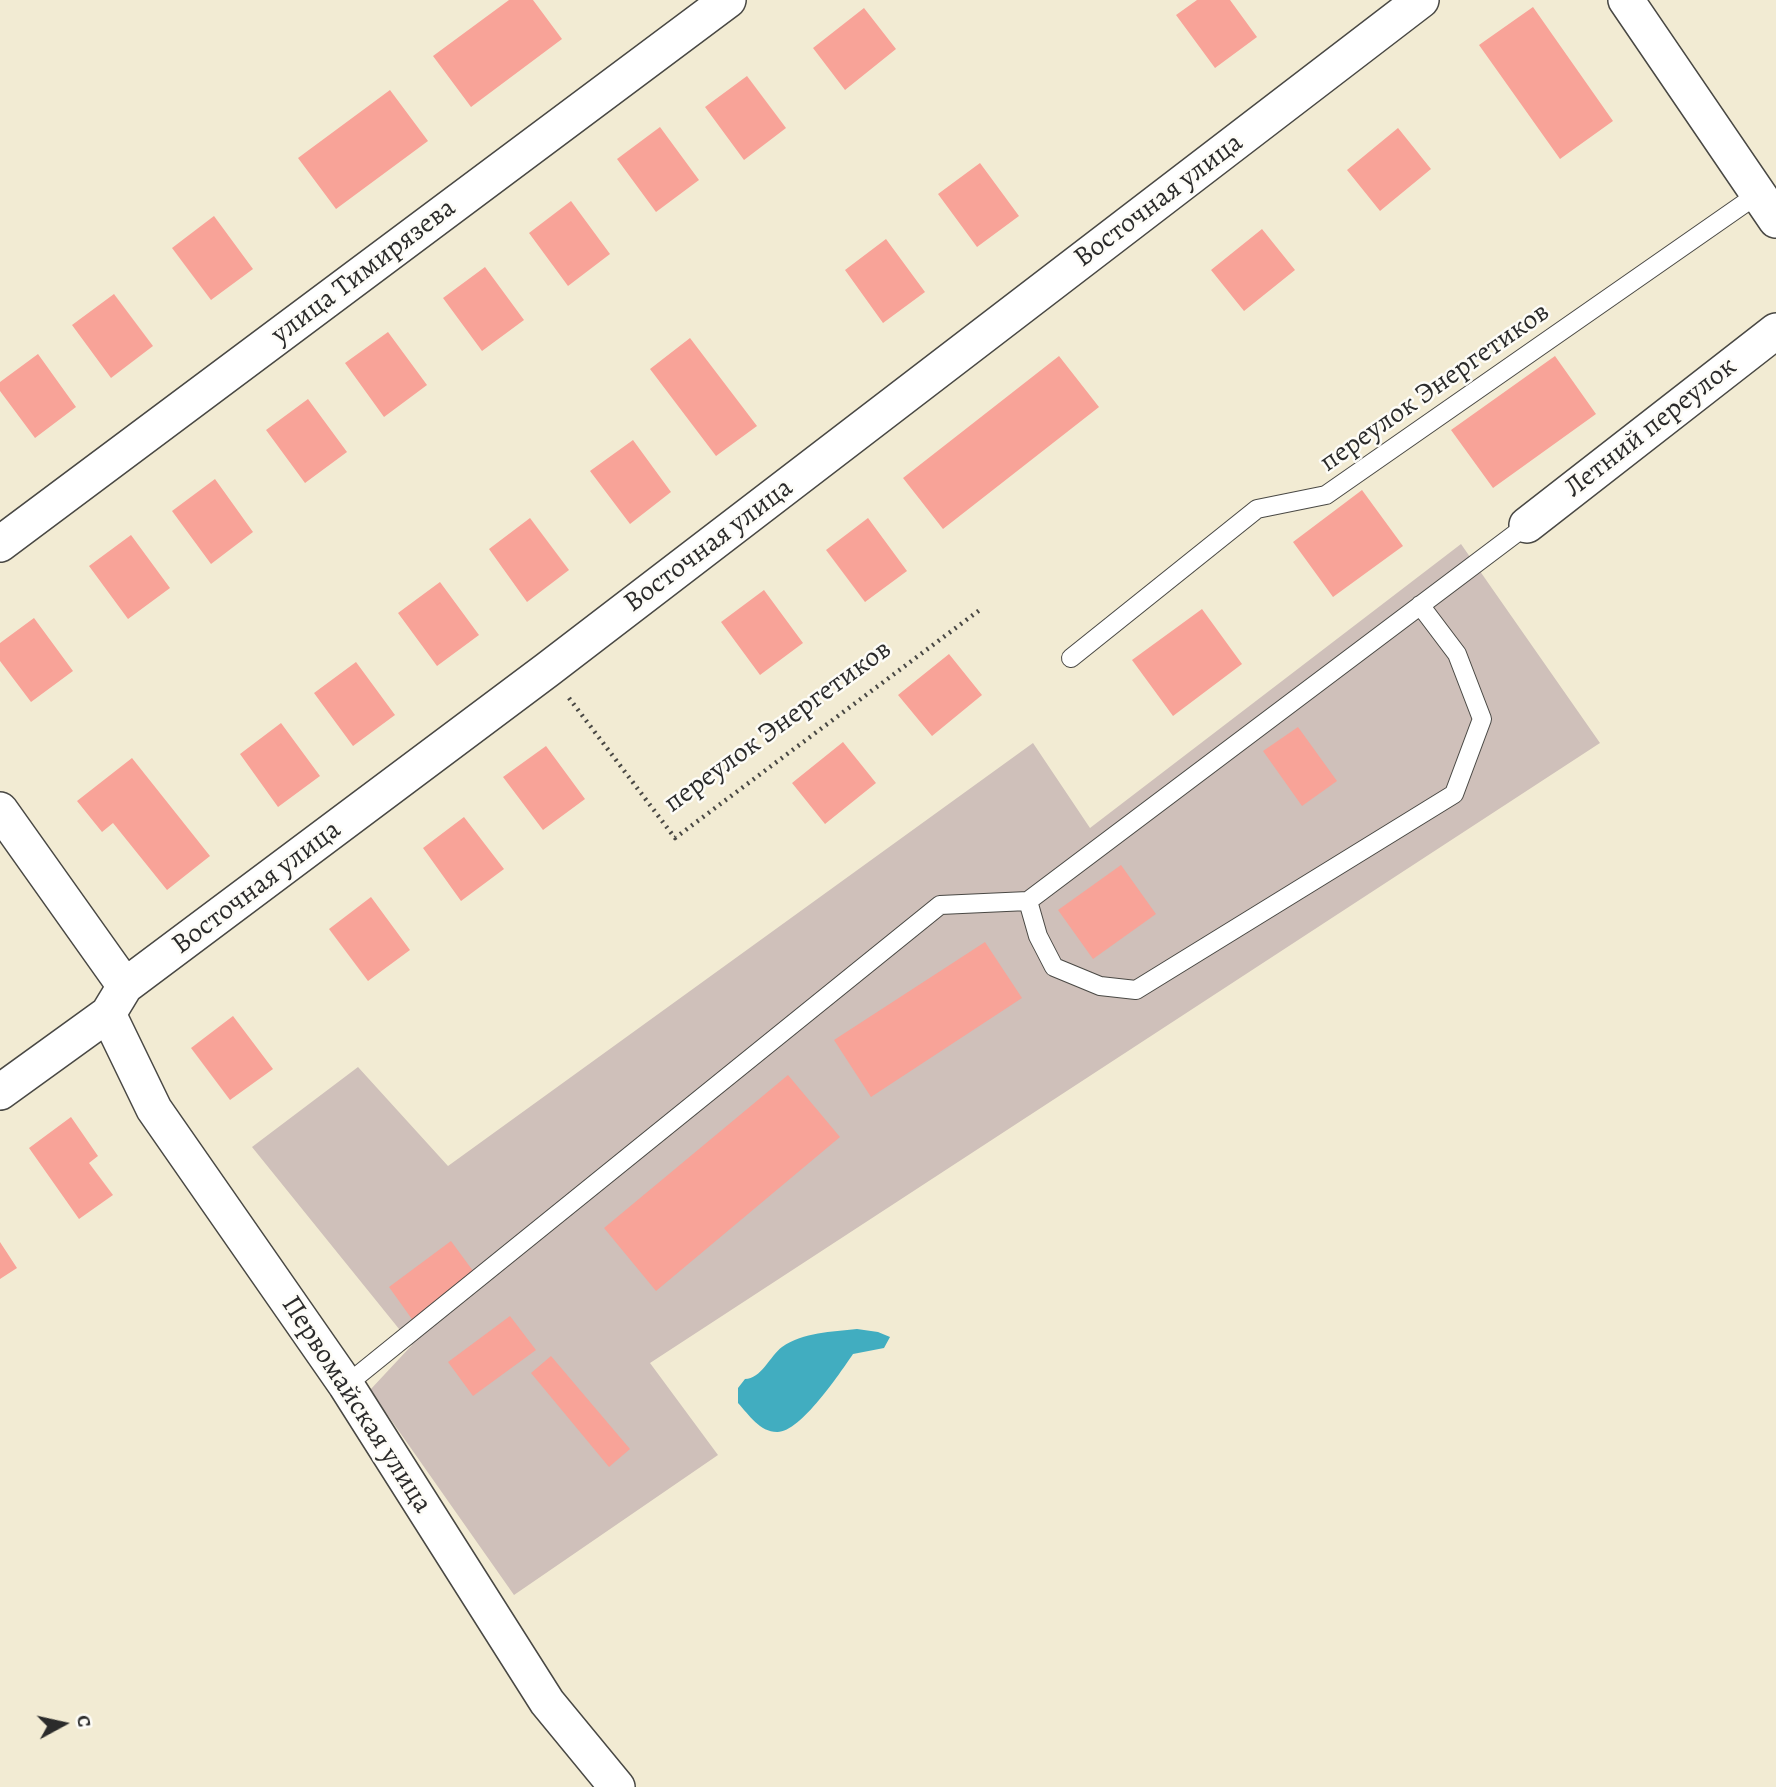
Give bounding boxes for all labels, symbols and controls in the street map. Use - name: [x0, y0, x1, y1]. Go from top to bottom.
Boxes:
- street label: Восточная улица: [1068, 127, 1250, 275]
- street label: улица Тимирязева: [265, 192, 463, 352]
- street label: переулок Энергетиков: [1314, 296, 1556, 480]
- street label: Летний переулок: [1558, 350, 1744, 506]
- street label: Восточная улица: [618, 472, 800, 620]
- street label: переулок Энергетиков: [658, 633, 898, 821]
- street label: Восточная улица: [166, 814, 348, 962]
- street label: Первомайская улица: [273, 1290, 439, 1520]
- north arrow: [28, 1689, 98, 1759]
- text: С: [70, 1713, 97, 1729]

